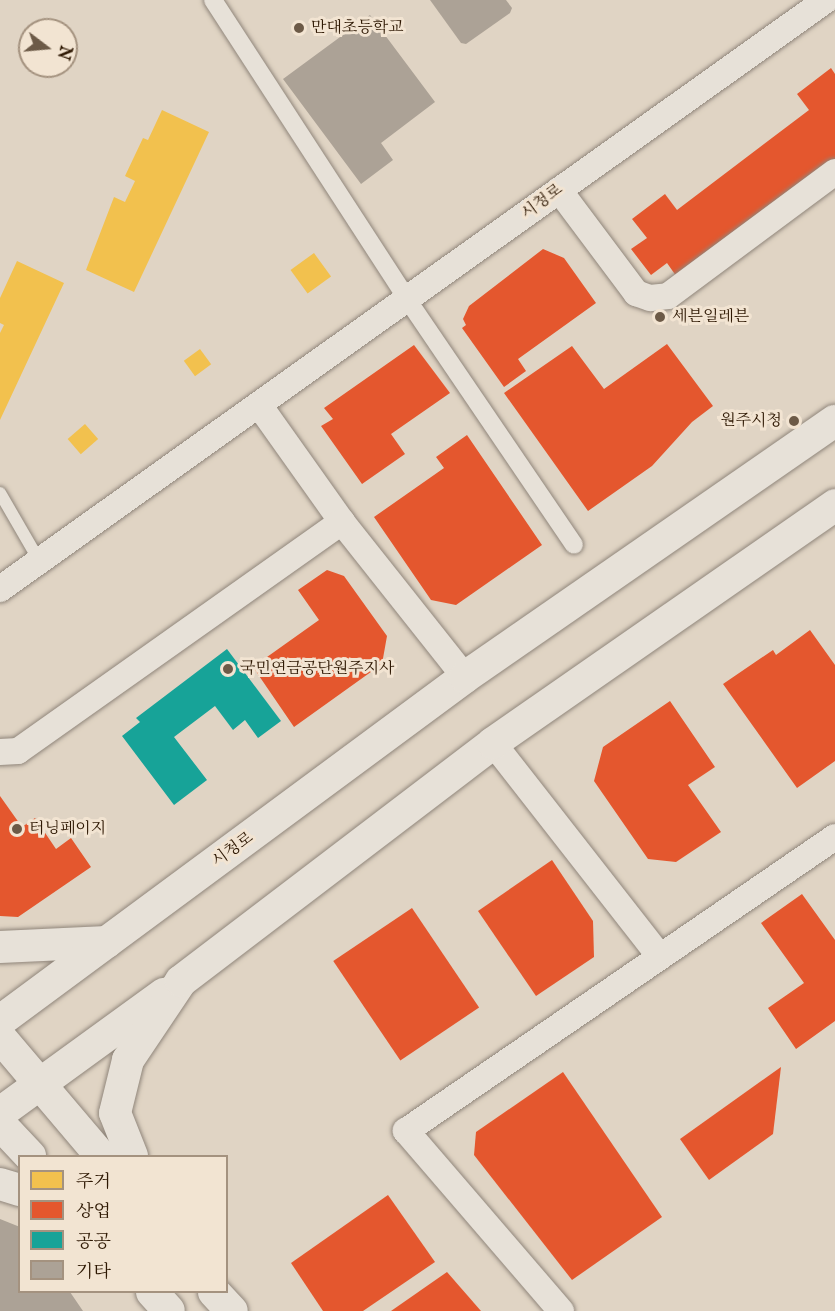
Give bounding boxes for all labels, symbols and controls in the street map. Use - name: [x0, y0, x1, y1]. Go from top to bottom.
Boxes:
- north arrow: [18, 18, 78, 78]
- place label: 만대초등학교: [311, 18, 404, 38]
- marker: 만대초등학교: [292, 21, 306, 35]
- text: N: [52, 43, 75, 62]
- street label: 시청로: [518, 181, 566, 223]
- place label: 세븐일레븐: [672, 307, 749, 327]
- marker: 세븐일레븐: [653, 310, 667, 324]
- place label: 원주시청: [720, 411, 782, 431]
- marker: 원주시청: [787, 414, 801, 428]
- place label: 국민연금공단원주지사: [240, 659, 395, 679]
- marker: 국민연금공단원주지사: [221, 662, 235, 676]
- place label: 터닝페이지: [29, 819, 106, 839]
- marker: 터닝페이지: [10, 822, 24, 836]
- street label: 시청로: [209, 829, 257, 871]
- legend: [18, 1155, 228, 1293]
- text: 주거: [76, 1171, 111, 1194]
- text: 상업: [76, 1201, 111, 1224]
- text: 공공: [76, 1231, 111, 1254]
- text: 기타: [76, 1261, 111, 1284]

